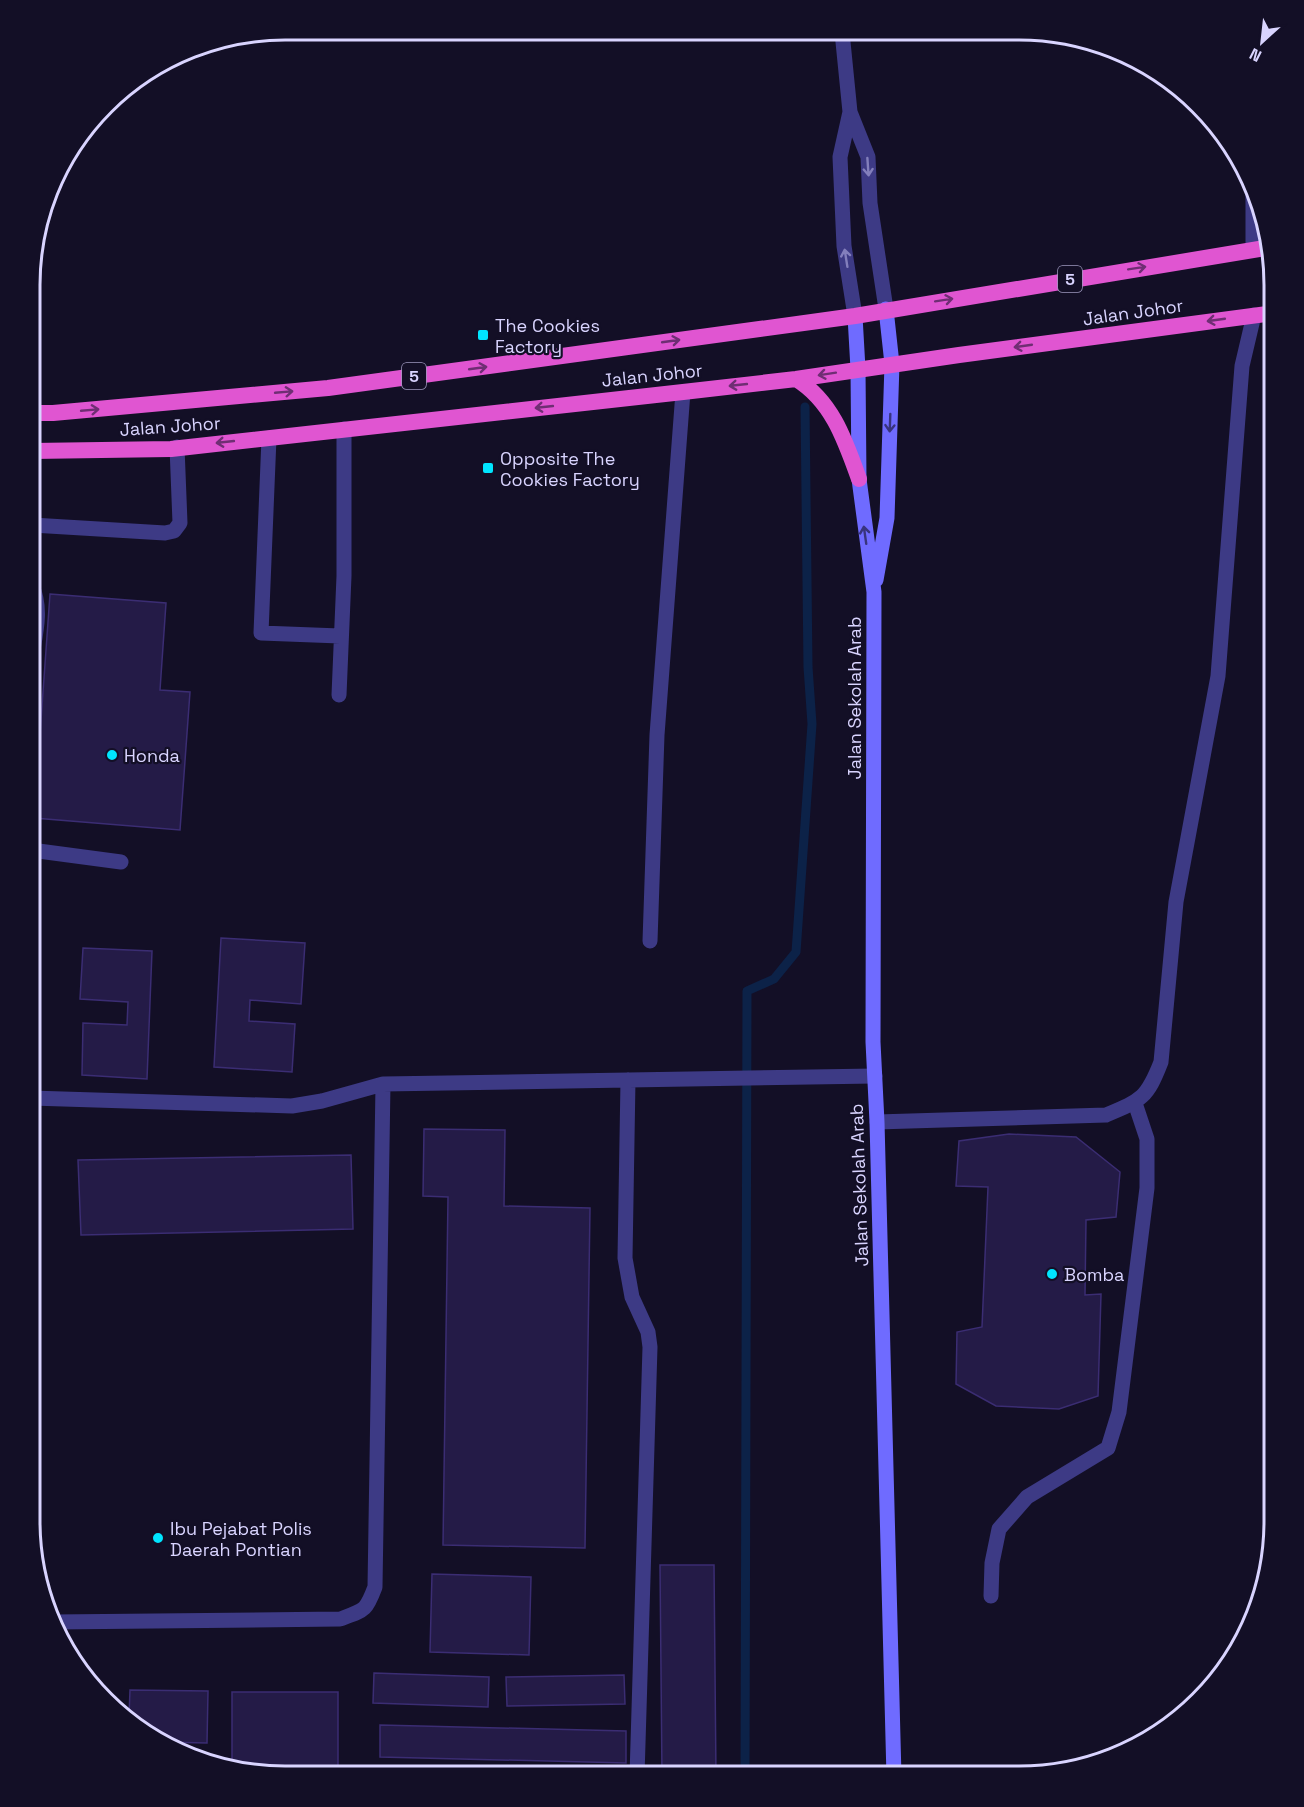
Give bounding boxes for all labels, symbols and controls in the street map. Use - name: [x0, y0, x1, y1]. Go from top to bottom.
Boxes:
- north arrow: [1232, 12, 1292, 72]
- text: N: [1246, 43, 1265, 67]
- one-way arrow: [863, 157, 874, 177]
- one-way arrow: [840, 248, 851, 268]
- one-way arrow: [1126, 262, 1146, 273]
- road number: 5: [1058, 266, 1082, 292]
- one-way arrow: [934, 294, 954, 305]
- street label: Jalan Johor: [1081, 294, 1185, 330]
- place label: The Cookies Factory: [495, 314, 600, 358]
- one-way arrow: [1207, 315, 1226, 326]
- marker: The Cookies Factory: [476, 328, 490, 342]
- one-way arrow: [661, 335, 680, 346]
- one-way arrow: [1013, 341, 1033, 352]
- street label: Jalan Johor: [600, 358, 704, 392]
- one-way arrow: [467, 362, 487, 373]
- road number: 5: [402, 363, 426, 389]
- one-way arrow: [818, 369, 837, 380]
- one-way arrow: [728, 380, 748, 391]
- one-way arrow: [274, 386, 294, 397]
- one-way arrow: [535, 402, 554, 413]
- one-way arrow: [80, 404, 100, 415]
- street label: Jalan Johor: [119, 411, 222, 441]
- one-way arrow: [884, 412, 896, 432]
- one-way arrow: [215, 437, 235, 448]
- place label: Opposite The Cookies Factory: [500, 447, 640, 491]
- marker: Opposite The Cookies Factory: [481, 461, 495, 475]
- one-way arrow: [860, 526, 871, 546]
- street label: Jalan Sekolah Arab: [843, 617, 866, 779]
- place label: Honda: [124, 744, 180, 767]
- marker: Honda: [105, 748, 119, 762]
- street label: Jalan Sekolah Arab: [845, 1103, 873, 1267]
- place label: Bomba: [1064, 1263, 1124, 1286]
- marker: Bomba: [1045, 1267, 1059, 1281]
- place label: Ibu Pejabat Polis Daerah Pontian: [170, 1517, 312, 1561]
- marker: Ibu Pejabat Polis Daerah Pontian: [151, 1531, 165, 1545]

